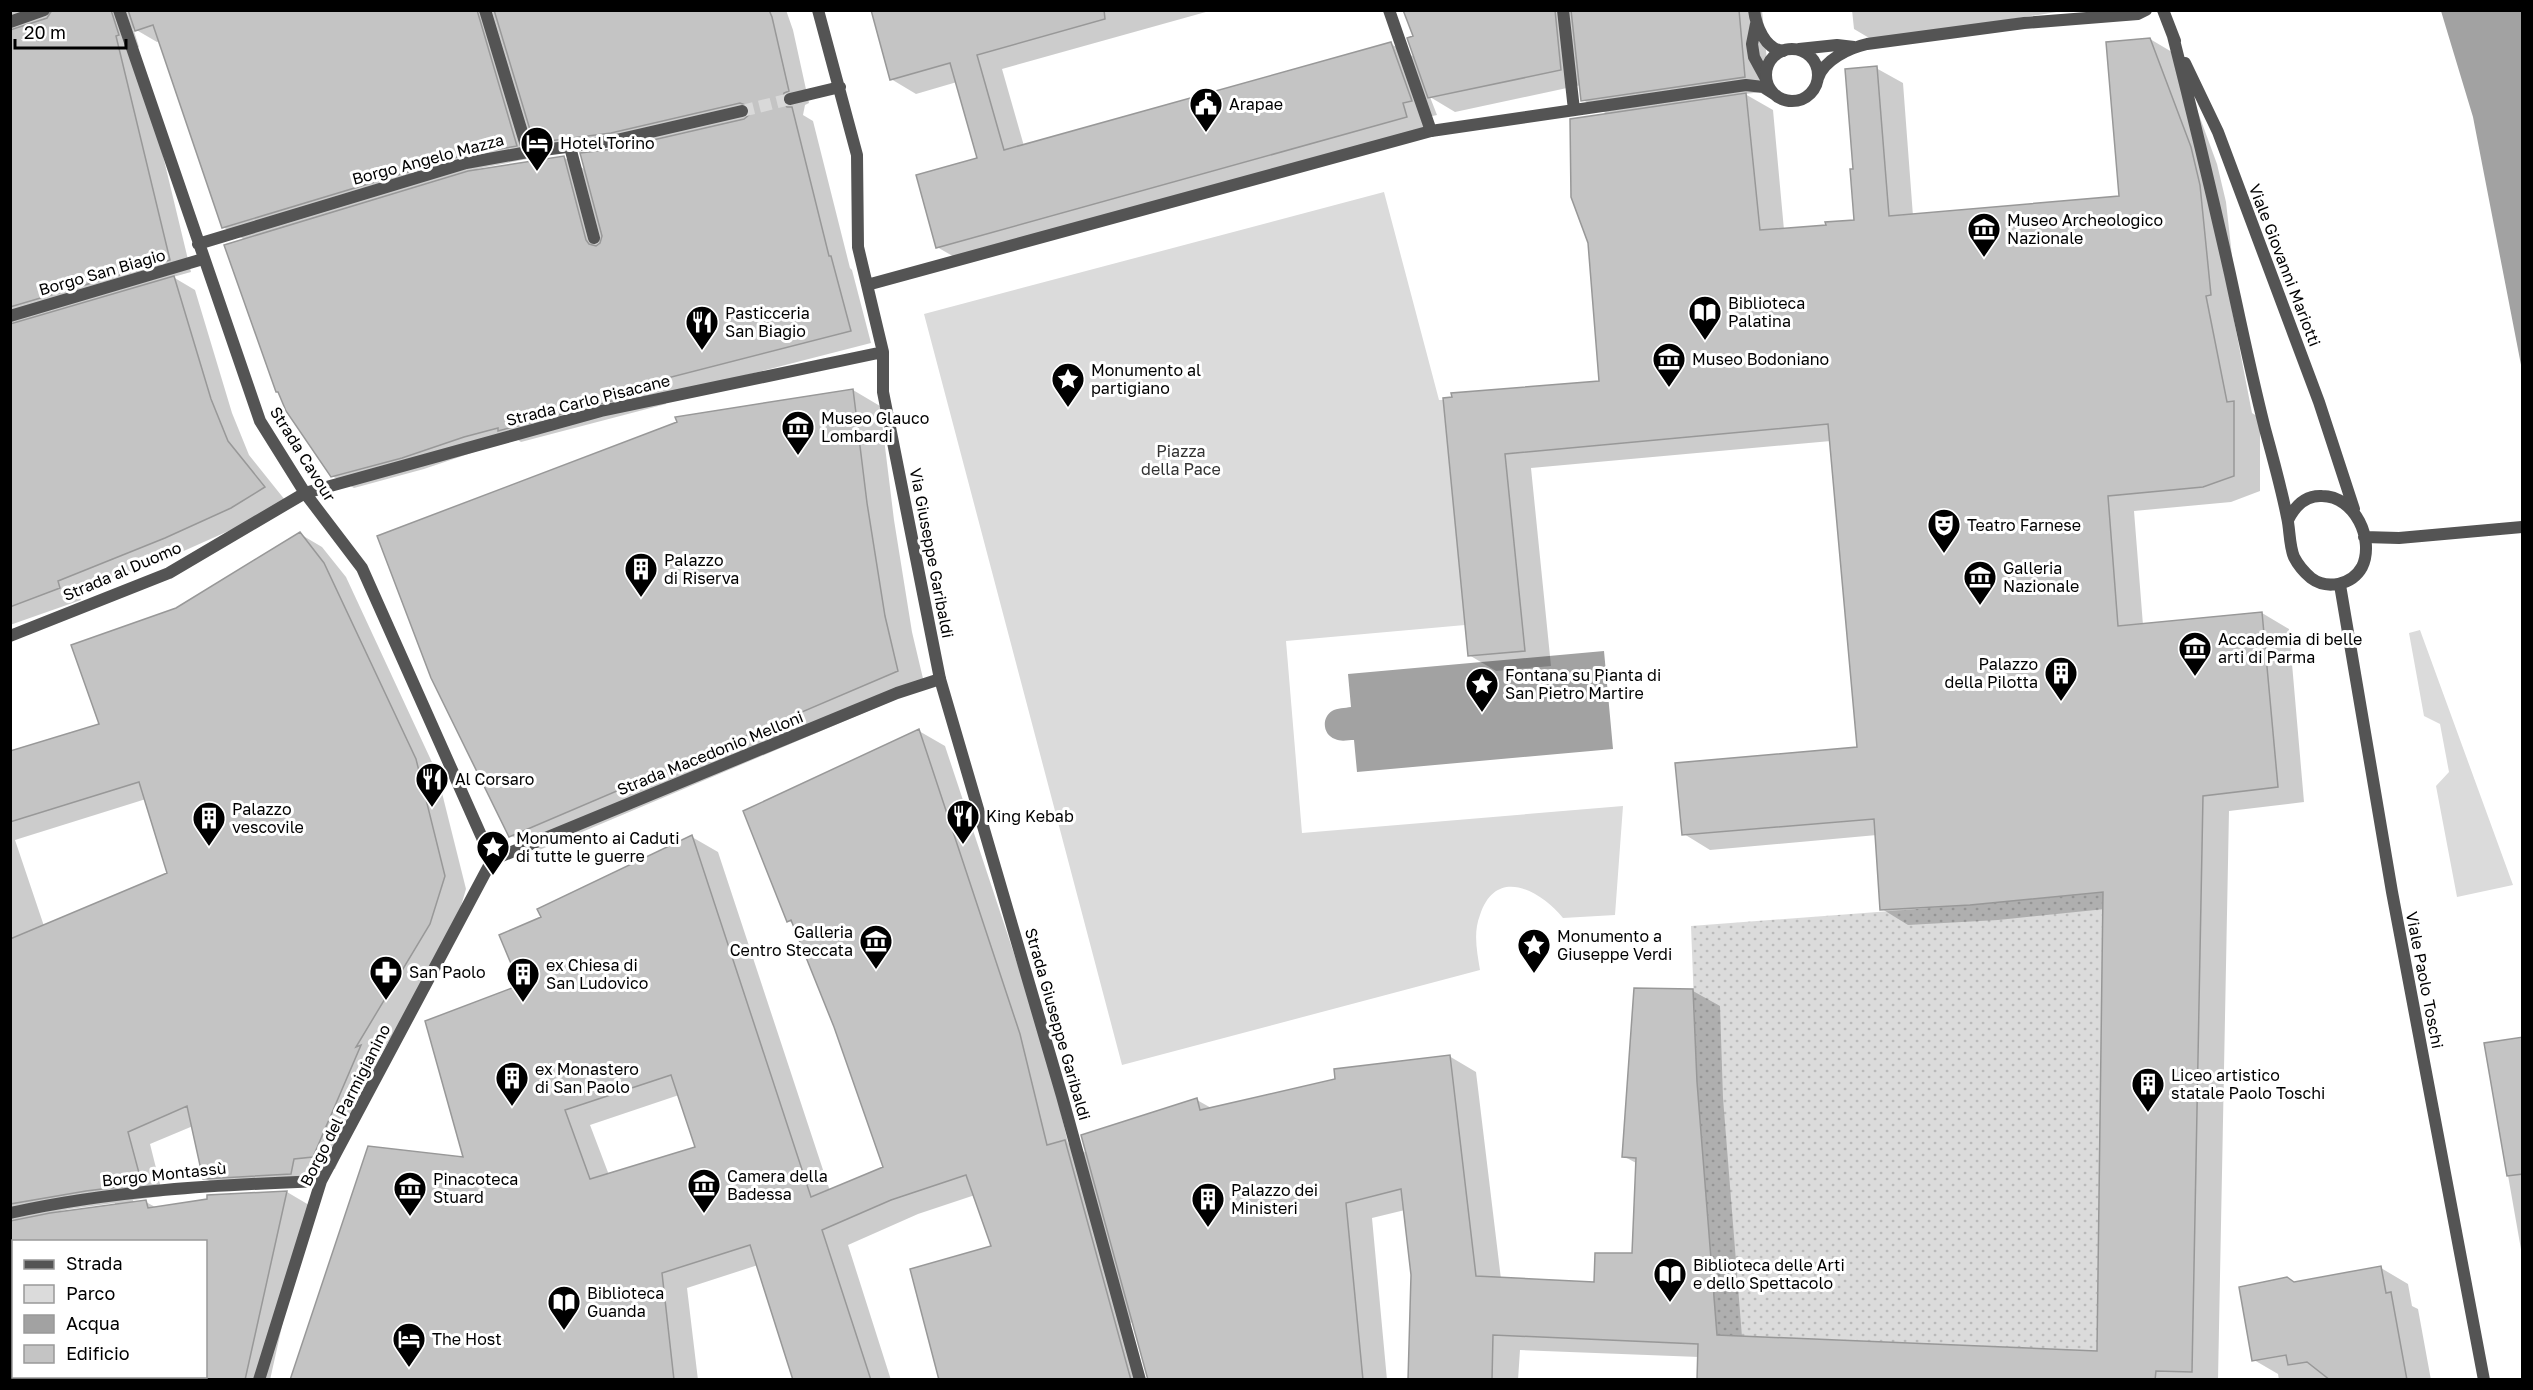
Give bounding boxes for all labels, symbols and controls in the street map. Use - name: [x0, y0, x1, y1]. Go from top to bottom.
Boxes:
- scale bar: [15, 12, 126, 50]
- text: 20 m: [24, 21, 66, 43]
- public building icon: Arapae: [1188, 86, 1224, 133]
- place label: Arapae: [1229, 94, 1283, 114]
- hotel icon: Hotel Torino: [519, 125, 555, 172]
- street label: Borgo Angelo Mazza: [350, 129, 506, 189]
- place label: Hotel Torino: [560, 133, 655, 153]
- street label: Viale Giovanni Mariotti: [2245, 181, 2325, 349]
- place label: Museo Archeologico Nazionale: [2007, 210, 2163, 248]
- museum icon: Museo Archeologico Nazionale: [1966, 211, 2002, 258]
- street label: Borgo San Biagio: [36, 244, 168, 300]
- place label: Biblioteca Palatina: [1728, 293, 1805, 331]
- library icon: Biblioteca Palatina: [1687, 294, 1723, 341]
- place label: Pasticceria San Biagio: [725, 303, 810, 341]
- restaurant icon: Pasticceria San Biagio: [684, 304, 720, 351]
- museum icon: Museo Bodoniano: [1651, 341, 1687, 388]
- place label: Museo Bodoniano: [1692, 349, 1829, 369]
- place label: Monumento al partigiano: [1091, 360, 1201, 398]
- place icon: Monumento al partigiano: [1050, 361, 1086, 408]
- street label: Strada Carlo Pisacane: [504, 370, 672, 430]
- street label: Strada Cavour: [266, 403, 340, 505]
- place label: Museo Glauco Lombardi: [821, 408, 929, 446]
- museum icon: Museo Glauco Lombardi: [780, 409, 816, 456]
- park label: Piazza della Pace: [1141, 441, 1221, 479]
- street label: Via Giuseppe Garibaldi: [906, 466, 958, 640]
- theatre icon: Teatro Farnese: [1926, 507, 1962, 554]
- place label: Teatro Farnese: [1967, 515, 2081, 535]
- street label: Strada al Duomo: [60, 537, 184, 605]
- place label: Palazzo di Riserva: [664, 550, 739, 588]
- building icon: Palazzo di Riserva: [623, 551, 659, 598]
- place label: Galleria Nazionale: [2003, 558, 2079, 596]
- museum icon: Galleria Nazionale: [1962, 559, 1998, 606]
- place label: Accademia di belle arti di Parma: [2218, 629, 2362, 667]
- museum icon: Accademia di belle arti di Parma: [2177, 630, 2213, 677]
- place label: Palazzo della Pilotta: [1945, 654, 2038, 692]
- building icon: Palazzo della Pilotta: [2043, 655, 2079, 702]
- place label: Fontana su Pianta di San Pietro Martire: [1505, 665, 1661, 703]
- place icon: Fontana su Pianta di San Pietro Martire: [1464, 666, 1500, 713]
- street label: Strada Macedonio Melloni: [614, 706, 806, 800]
- restaurant icon: Al Corsaro: [414, 761, 450, 808]
- place label: Al Corsaro: [455, 769, 534, 789]
- restaurant icon: King Kebab: [945, 798, 981, 845]
- place label: Palazzo vescovile: [232, 799, 304, 837]
- building icon: Palazzo vescovile: [191, 800, 227, 847]
- place label: King Kebab: [986, 806, 1074, 826]
- place label: Monumento ai Caduti di tutte le guerre: [516, 828, 679, 866]
- place icon: Monumento ai Caduti di tutte le guerre: [475, 829, 511, 876]
- street label: Viale Paolo Toschi: [2402, 910, 2448, 1050]
- place label: Galleria Centro Steccata: [730, 922, 853, 960]
- museum icon: Galleria Centro Steccata: [858, 923, 894, 970]
- street label: Strada Giuseppe Garibaldi: [1021, 926, 1095, 1122]
- place label: Monumento a Giuseppe Verdi: [1557, 926, 1672, 964]
- place icon: Monumento a Giuseppe Verdi: [1516, 927, 1552, 974]
- pharmacy icon: San Paolo: [368, 954, 404, 1001]
- place label: ex Chiesa di San Ludovico: [546, 955, 648, 993]
- building icon: ex Chiesa di San Ludovico: [505, 956, 541, 1003]
- place label: San Paolo: [409, 962, 486, 982]
- street label: Borgo del Parmigianino: [295, 1021, 395, 1189]
- place label: ex Monastero di San Paolo: [535, 1059, 639, 1097]
- building icon: ex Monastero di San Paolo: [494, 1060, 530, 1107]
- place label: Liceo artistico statale Paolo Toschi: [2171, 1065, 2325, 1103]
- building icon: Liceo artistico statale Paolo Toschi: [2130, 1066, 2166, 1113]
- street label: Borgo Montassù: [101, 1158, 227, 1190]
- place label: Camera della Badessa: [727, 1166, 828, 1204]
- museum icon: Camera della Badessa: [686, 1167, 722, 1214]
- place label: Pinacoteca Stuard: [433, 1169, 518, 1207]
- museum icon: Pinacoteca Stuard: [392, 1170, 428, 1217]
- place label: Palazzo dei Ministeri: [1231, 1180, 1318, 1218]
- building icon: Palazzo dei Ministeri: [1190, 1181, 1226, 1228]
- legend: [12, 1240, 207, 1378]
- text: Strada: [66, 1252, 123, 1274]
- place label: Biblioteca delle Arti e dello Spettacolo: [1693, 1255, 1845, 1293]
- library icon: Biblioteca delle Arti e dello Spettacolo: [1652, 1256, 1688, 1303]
- text: Parco: [66, 1282, 115, 1304]
- place label: Biblioteca Guanda: [587, 1283, 664, 1321]
- library icon: Biblioteca Guanda: [546, 1284, 582, 1331]
- text: Acqua: [66, 1312, 120, 1334]
- hotel icon: The Host: [391, 1321, 427, 1368]
- place label: The Host: [432, 1329, 502, 1349]
- text: Edificio: [66, 1342, 130, 1364]

